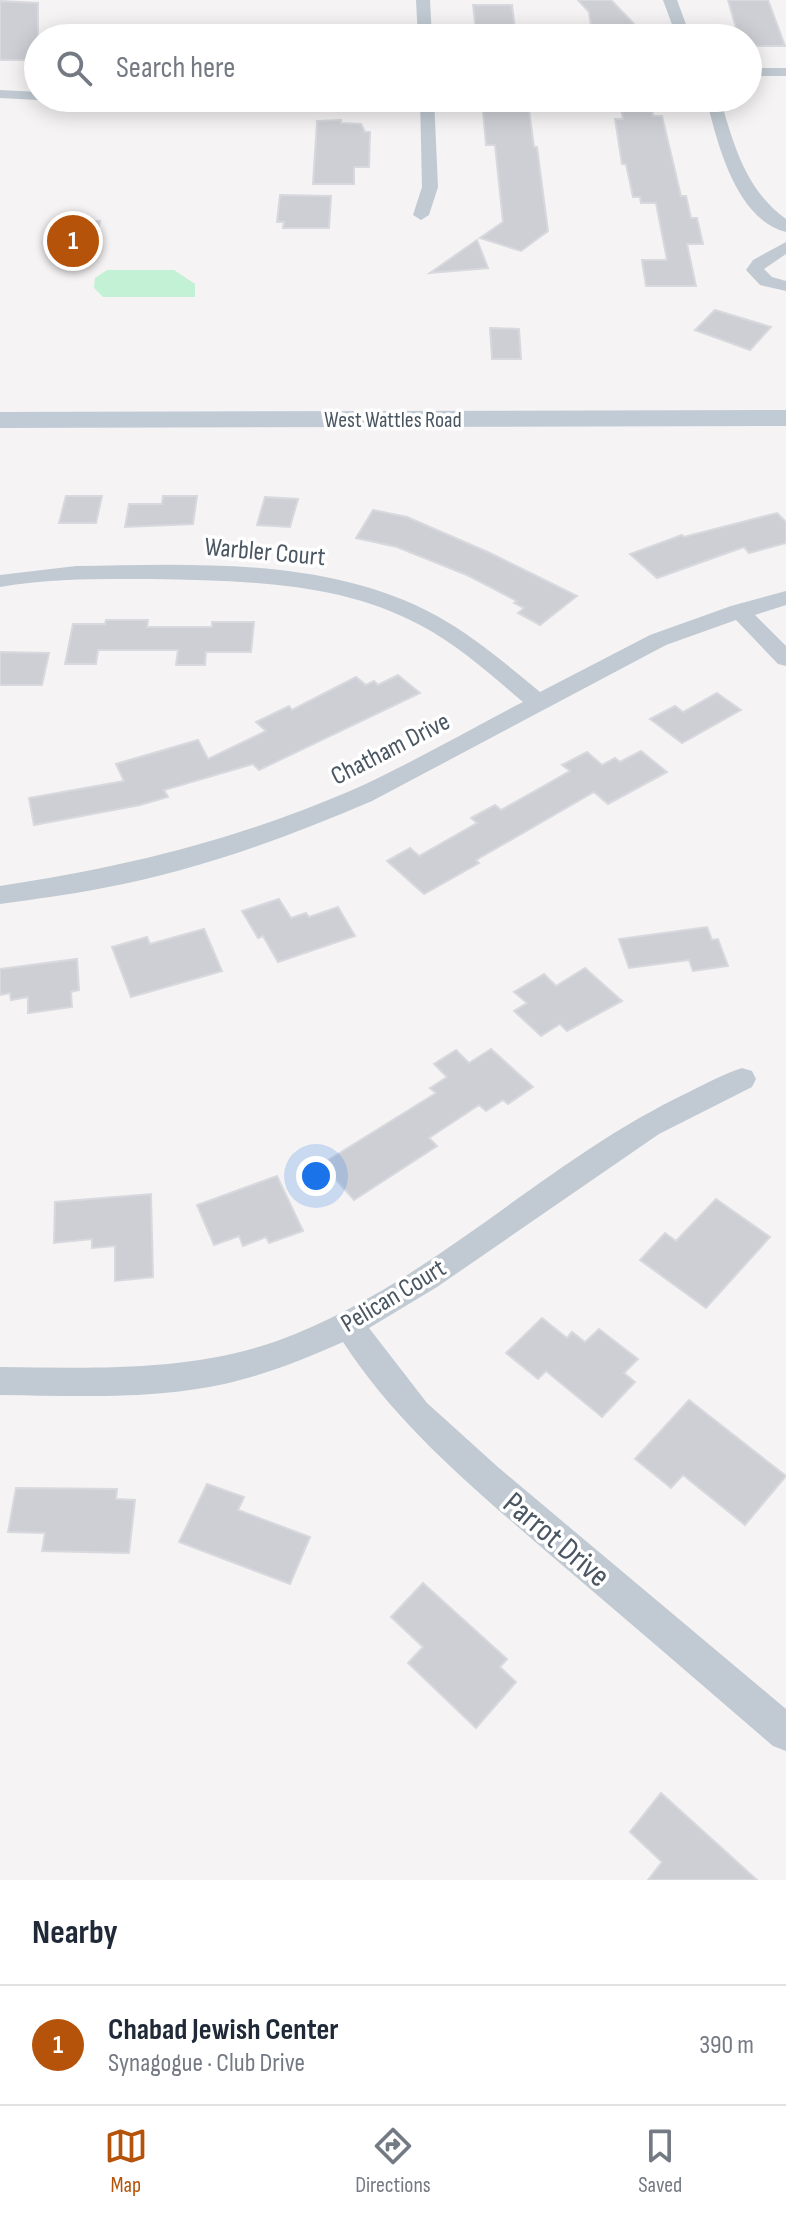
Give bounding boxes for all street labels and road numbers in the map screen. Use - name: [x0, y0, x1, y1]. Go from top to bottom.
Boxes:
- street label: West Wattles Road: [324, 407, 462, 434]
- street label: Warbler Court: [203, 532, 327, 573]
- street label: Chatham Drive: [326, 706, 455, 792]
- street label: Pelican Court: [336, 1253, 452, 1340]
- street label: Parrot Drive: [495, 1484, 617, 1596]

